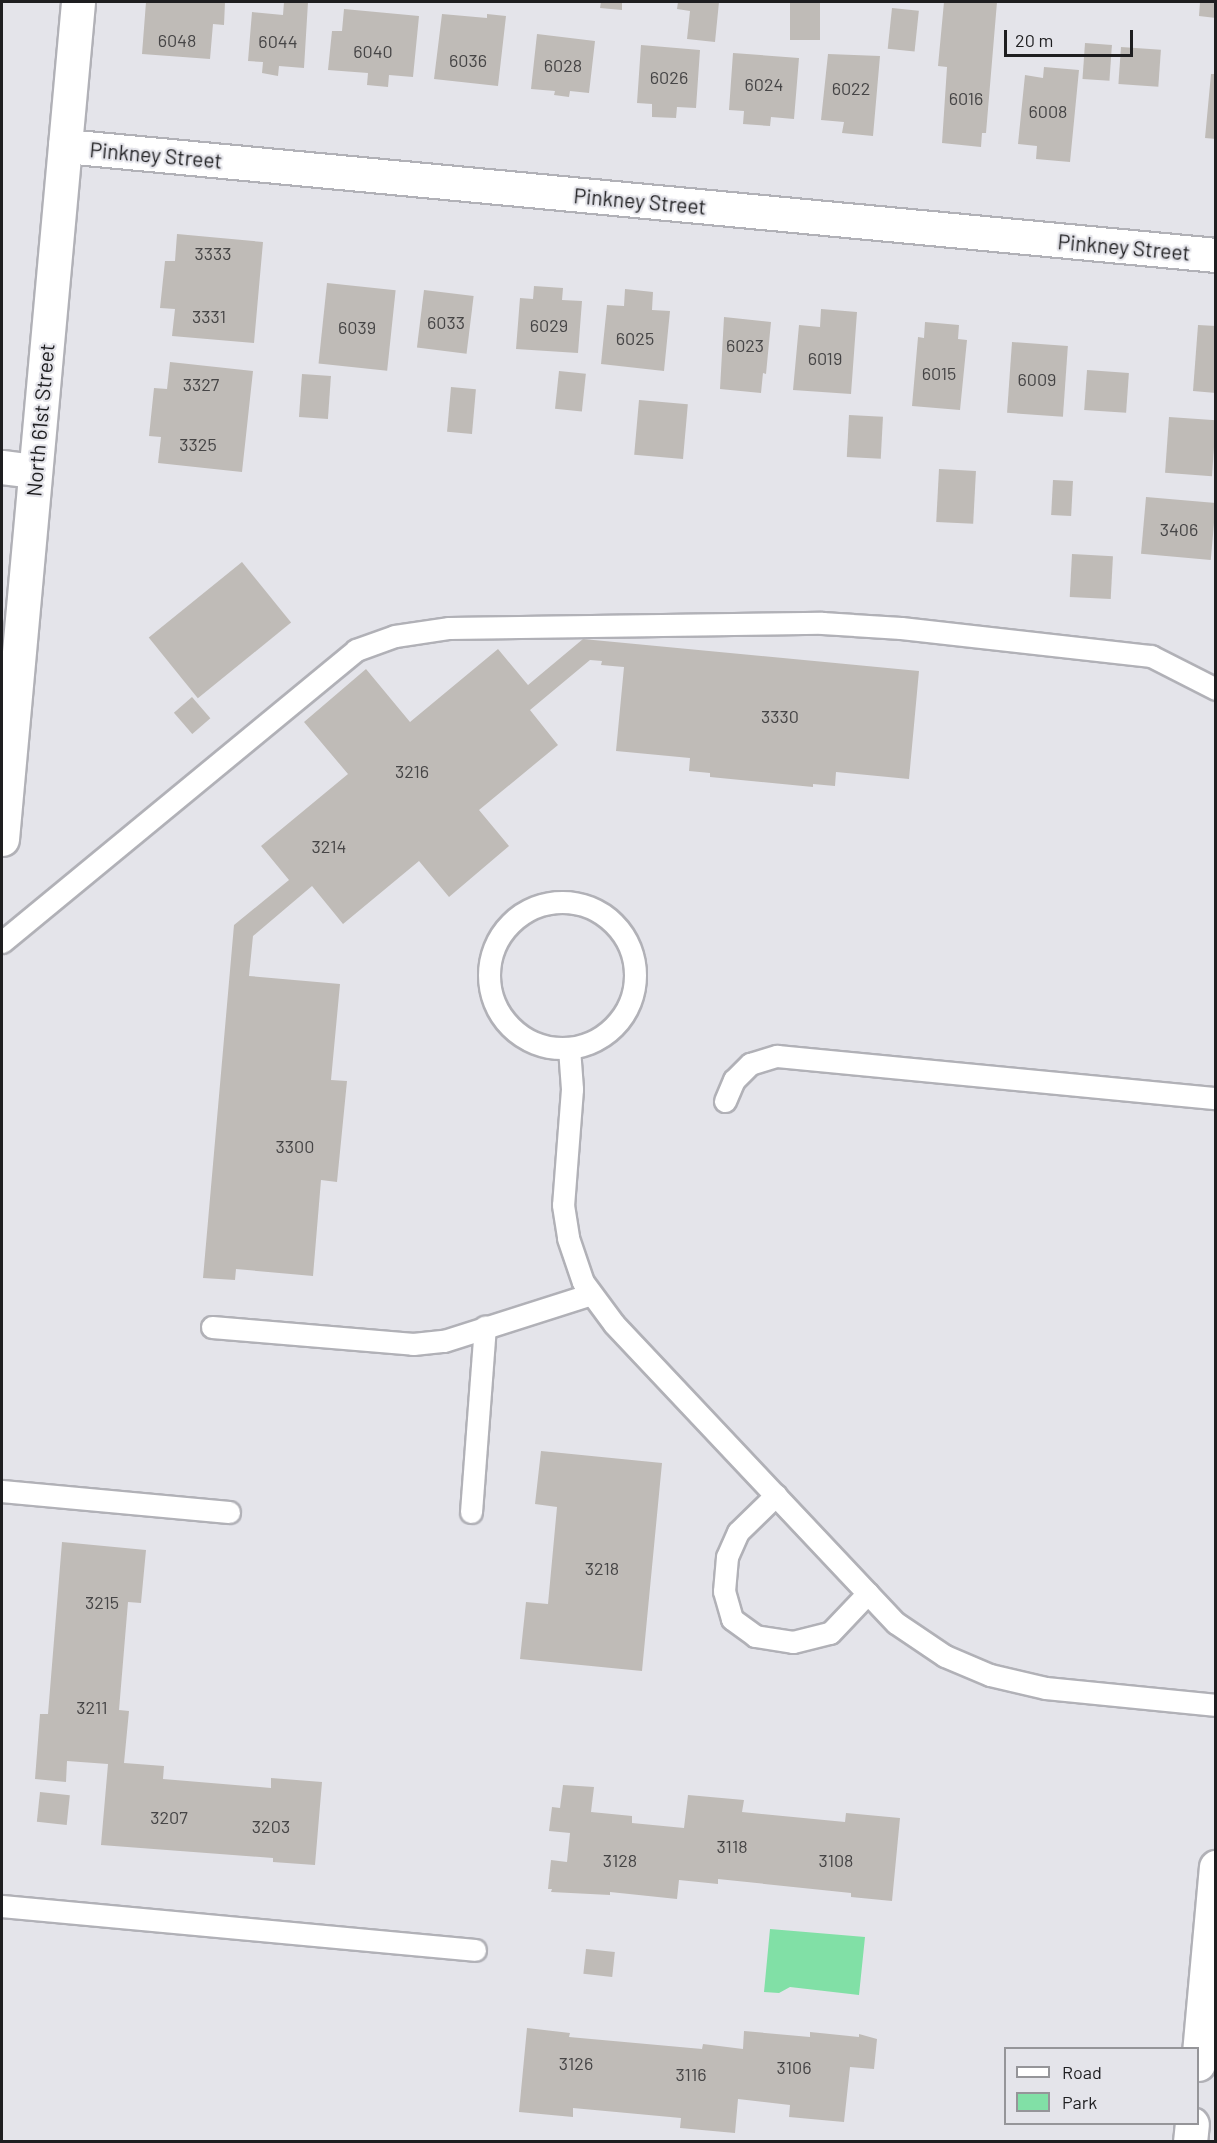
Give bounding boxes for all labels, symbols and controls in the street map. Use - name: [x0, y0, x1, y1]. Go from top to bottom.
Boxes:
- scale bar: [1007, 18, 1136, 56]
- house number: 6048: [158, 29, 196, 51]
- text: 20 m: [1015, 29, 1053, 51]
- house number: 6044: [258, 30, 298, 52]
- house number: 6040: [353, 40, 393, 62]
- house number: 6036: [449, 49, 487, 71]
- house number: 6028: [544, 54, 582, 76]
- house number: 6026: [650, 66, 688, 88]
- house number: 6024: [744, 73, 784, 95]
- house number: 6022: [832, 77, 870, 99]
- house number: 6016: [949, 87, 983, 109]
- house number: 6008: [1029, 100, 1067, 122]
- street label: Pinkney Street: [89, 137, 223, 173]
- street label: Pinkney Street: [573, 183, 707, 219]
- street label: Pinkney Street: [1057, 229, 1191, 265]
- house number: 3333: [194, 242, 232, 264]
- house number: 3331: [192, 305, 226, 327]
- house number: 6033: [427, 311, 465, 333]
- house number: 6029: [530, 314, 568, 336]
- house number: 6039: [338, 316, 376, 338]
- house number: 6025: [616, 327, 654, 349]
- house number: 6023: [726, 334, 764, 356]
- street label: North 61st Street: [21, 342, 59, 498]
- house number: 6019: [808, 347, 842, 369]
- house number: 6015: [922, 362, 956, 384]
- house number: 6009: [1018, 368, 1056, 390]
- house number: 3327: [183, 373, 219, 395]
- house number: 3325: [179, 433, 217, 455]
- house number: 3406: [1160, 518, 1198, 540]
- house number: 3330: [761, 705, 799, 727]
- house number: 3216: [395, 760, 429, 782]
- house number: 3214: [312, 835, 346, 857]
- house number: 3300: [276, 1135, 314, 1157]
- house number: 3218: [585, 1557, 619, 1579]
- house number: 3215: [85, 1591, 119, 1613]
- house number: 3211: [76, 1696, 108, 1718]
- house number: 3207: [150, 1806, 188, 1828]
- house number: 3203: [252, 1815, 290, 1837]
- house number: 3118: [716, 1835, 748, 1857]
- house number: 3128: [603, 1849, 637, 1871]
- house number: 3108: [819, 1849, 853, 1871]
- legend: [1004, 2047, 1199, 2125]
- house number: 3126: [559, 2052, 593, 2074]
- house number: 3106: [777, 2056, 811, 2078]
- text: Road: [1062, 2061, 1102, 2083]
- house number: 3116: [675, 2063, 707, 2085]
- text: Park: [1062, 2091, 1097, 2113]

